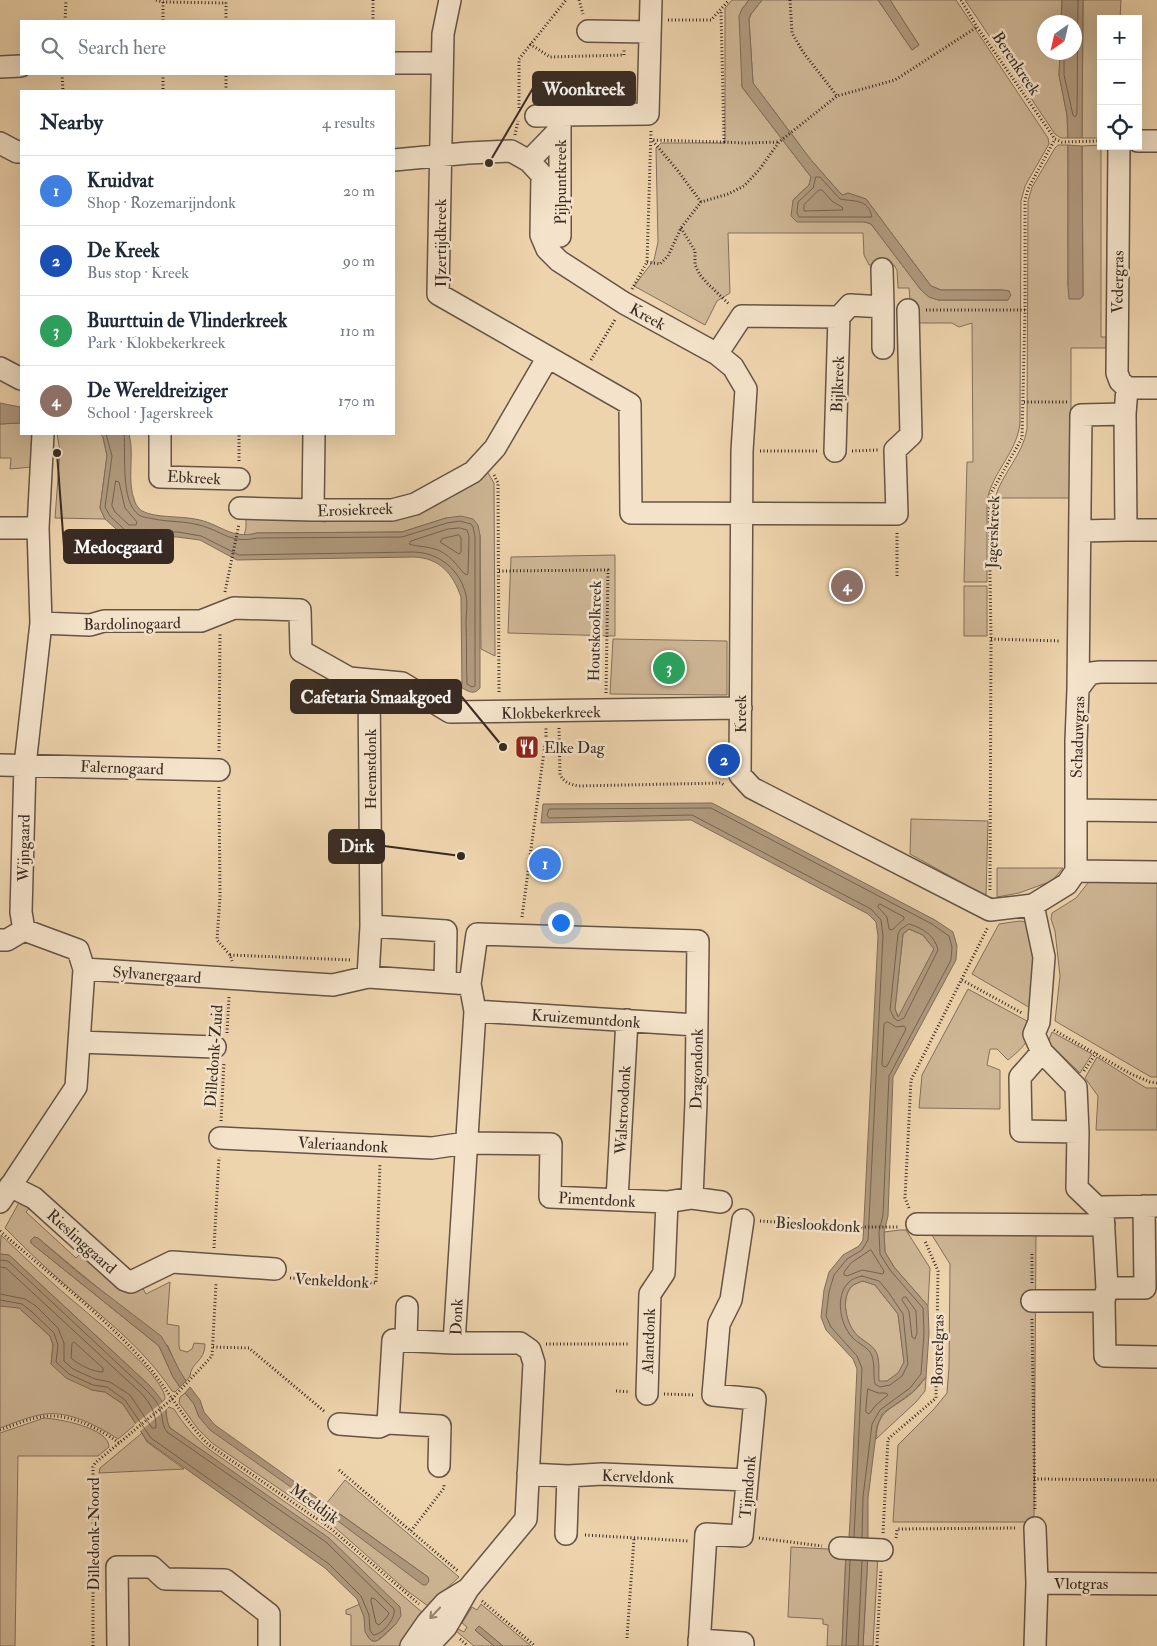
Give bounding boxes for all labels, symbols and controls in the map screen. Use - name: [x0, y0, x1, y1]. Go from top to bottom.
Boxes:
- north arrow: [1037, 15, 1082, 60]
- map controls: [1097, 15, 1142, 150]
- button: +: [1097, 15, 1142, 60]
- search box: [20, 20, 395, 75]
- street label: Berenkreek: [988, 28, 1045, 100]
- icon: search: [38, 34, 66, 62]
- text: Search here: [78, 36, 166, 60]
- button: −: [1097, 60, 1142, 105]
- callout: Woonkreek: [533, 72, 635, 105]
- text: Woonkreek: [542, 78, 626, 101]
- button: locate: [1097, 105, 1142, 150]
- text: Nearby: [40, 109, 103, 136]
- text: 4 results: [322, 113, 375, 133]
- street label: Pijlpuntkreek: [551, 139, 572, 225]
- text: Kruidvat: [87, 169, 154, 193]
- text: 1: [53, 181, 59, 201]
- text: 20 m: [343, 181, 375, 201]
- text: Shop · Rozemarijndonk: [87, 193, 236, 213]
- street label: IJzertijdkreek: [431, 198, 452, 287]
- text: De Kreek: [87, 239, 160, 263]
- street label: Vedergras: [1107, 250, 1129, 314]
- text: 2: [52, 251, 60, 271]
- text: 90 m: [343, 251, 375, 271]
- text: Bus stop · Kreek: [87, 263, 189, 283]
- street label: Kreek: [626, 299, 669, 335]
- text: Buurttuin de Vlinderkreek: [87, 309, 287, 333]
- text: 3: [53, 321, 59, 341]
- text: 110 m: [340, 321, 375, 341]
- text: Park · Klokbekerkreek: [87, 333, 226, 353]
- street label: Bijlkreek: [827, 355, 849, 413]
- text: De Wereldreiziger: [87, 379, 228, 403]
- text: 4: [52, 391, 60, 411]
- text: 170 m: [338, 391, 375, 411]
- text: School · Jagerskreek: [87, 403, 213, 423]
- street label: Ebkreek: [167, 467, 222, 489]
- street label: Jagerskreek: [982, 495, 1005, 570]
- street label: Erosiekreek: [317, 499, 394, 521]
- callout: Medocgaard: [64, 530, 173, 563]
- text: Medocgaard: [73, 536, 162, 559]
- pin: 4: [831, 567, 863, 605]
- street label: Houtskoolkreek: [584, 580, 606, 682]
- street label: Bardolinogaard: [83, 613, 181, 635]
- pin: 3: [653, 649, 685, 687]
- callout: Cafetaria Smaakgoed: [291, 680, 461, 713]
- text: Cafetaria Smaakgoed: [301, 686, 452, 709]
- street label: Kreek: [731, 695, 751, 733]
- street label: Schaduwgras: [1067, 696, 1089, 778]
- street label: Klokbekerkreek: [501, 702, 601, 724]
- street label: Heemstdonk: [361, 728, 381, 809]
- restaurant icon: Elke Dag: [514, 734, 540, 760]
- place label: Elke Dag: [544, 738, 606, 758]
- pin: 2: [708, 741, 740, 779]
- street label: Falernogaard: [80, 757, 164, 779]
- street label: Wijngaard: [13, 814, 35, 883]
- callout: Dirk: [329, 830, 384, 863]
- text: Dirk: [340, 835, 375, 858]
- pin: 1: [529, 845, 561, 883]
- your location: [548, 910, 574, 936]
- street label: Sylvanergaard: [112, 962, 202, 988]
- street label: Dilledonk-Zuid: [200, 1004, 228, 1108]
- street label: Kruizemuntdonk: [531, 1005, 642, 1033]
- street label: Dragondonk: [686, 1028, 708, 1110]
- street label: Walstroodonk: [611, 1065, 635, 1156]
- street label: Valeriaandonk: [297, 1133, 389, 1157]
- street label: Pimentdonk: [558, 1188, 636, 1212]
- street label: Rieslinggaard: [42, 1205, 120, 1278]
- street label: Bieslookdonk: [775, 1213, 861, 1237]
- street label: Venkeldonk: [294, 1269, 370, 1293]
- street label: Donk: [446, 1298, 468, 1336]
- street label: Alantdonk: [638, 1308, 660, 1375]
- street label: Borstelgras: [927, 1314, 949, 1386]
- street label: Tijmdonk: [735, 1454, 761, 1520]
- street label: Kerveldonk: [601, 1466, 675, 1488]
- street label: Dilledonk-Noord: [84, 1477, 104, 1591]
- street label: Meeldijk: [286, 1479, 343, 1529]
- street label: Vlotgras: [1054, 1574, 1108, 1594]
- one-way arrow: [429, 1607, 441, 1619]

